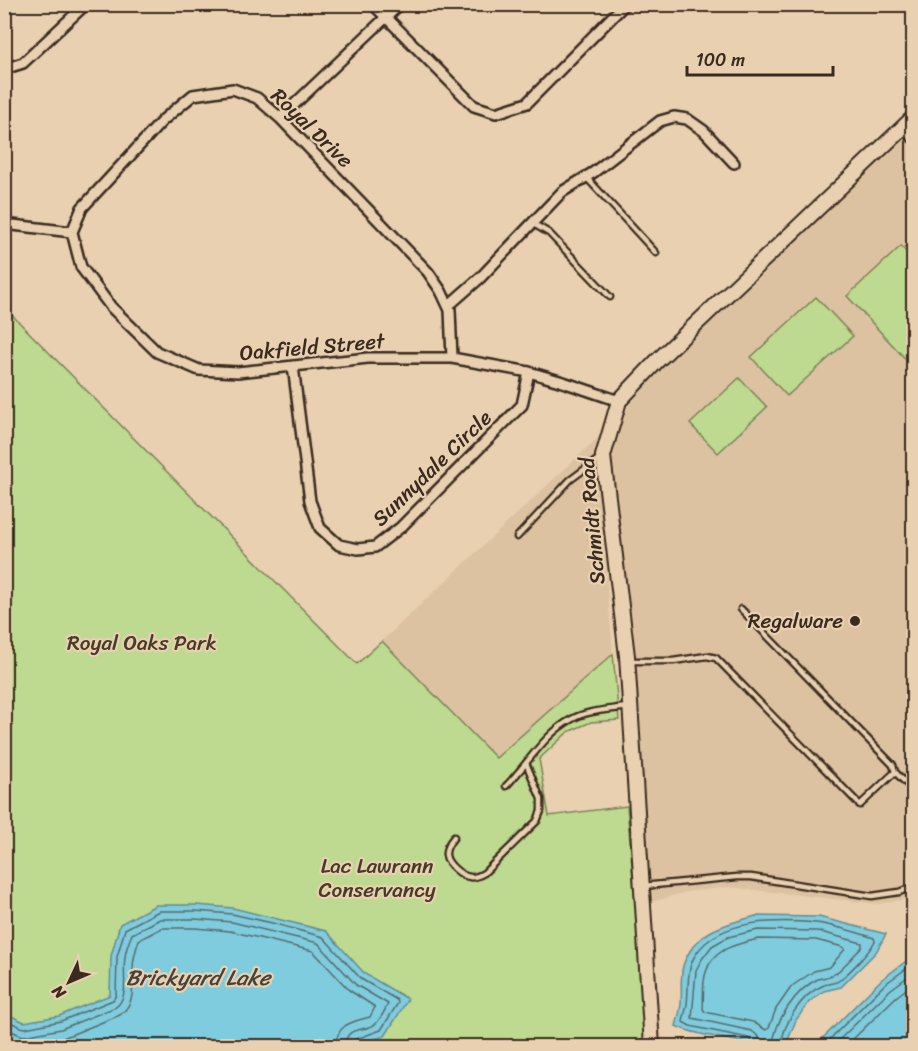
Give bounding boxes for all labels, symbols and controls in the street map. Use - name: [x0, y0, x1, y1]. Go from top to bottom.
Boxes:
- scale bar: [687, 39, 832, 77]
- text: 100 m: [696, 44, 745, 76]
- street label: Royal Drive: [261, 78, 363, 178]
- street label: Oakfield Street: [238, 322, 387, 372]
- street label: Sunnydale Circle: [363, 400, 501, 536]
- street label: Schmidt Road: [567, 454, 616, 586]
- place label: Regalware: [748, 602, 843, 640]
- marker: Regalware: [848, 614, 862, 628]
- park label: Royal Oaks Park: [67, 624, 217, 662]
- park label: Lac Lawrann Conservancy: [318, 847, 436, 909]
- north arrow: [39, 952, 99, 1012]
- water label: Brickyard Lake: [126, 958, 273, 997]
- text: N: [44, 977, 74, 1007]

